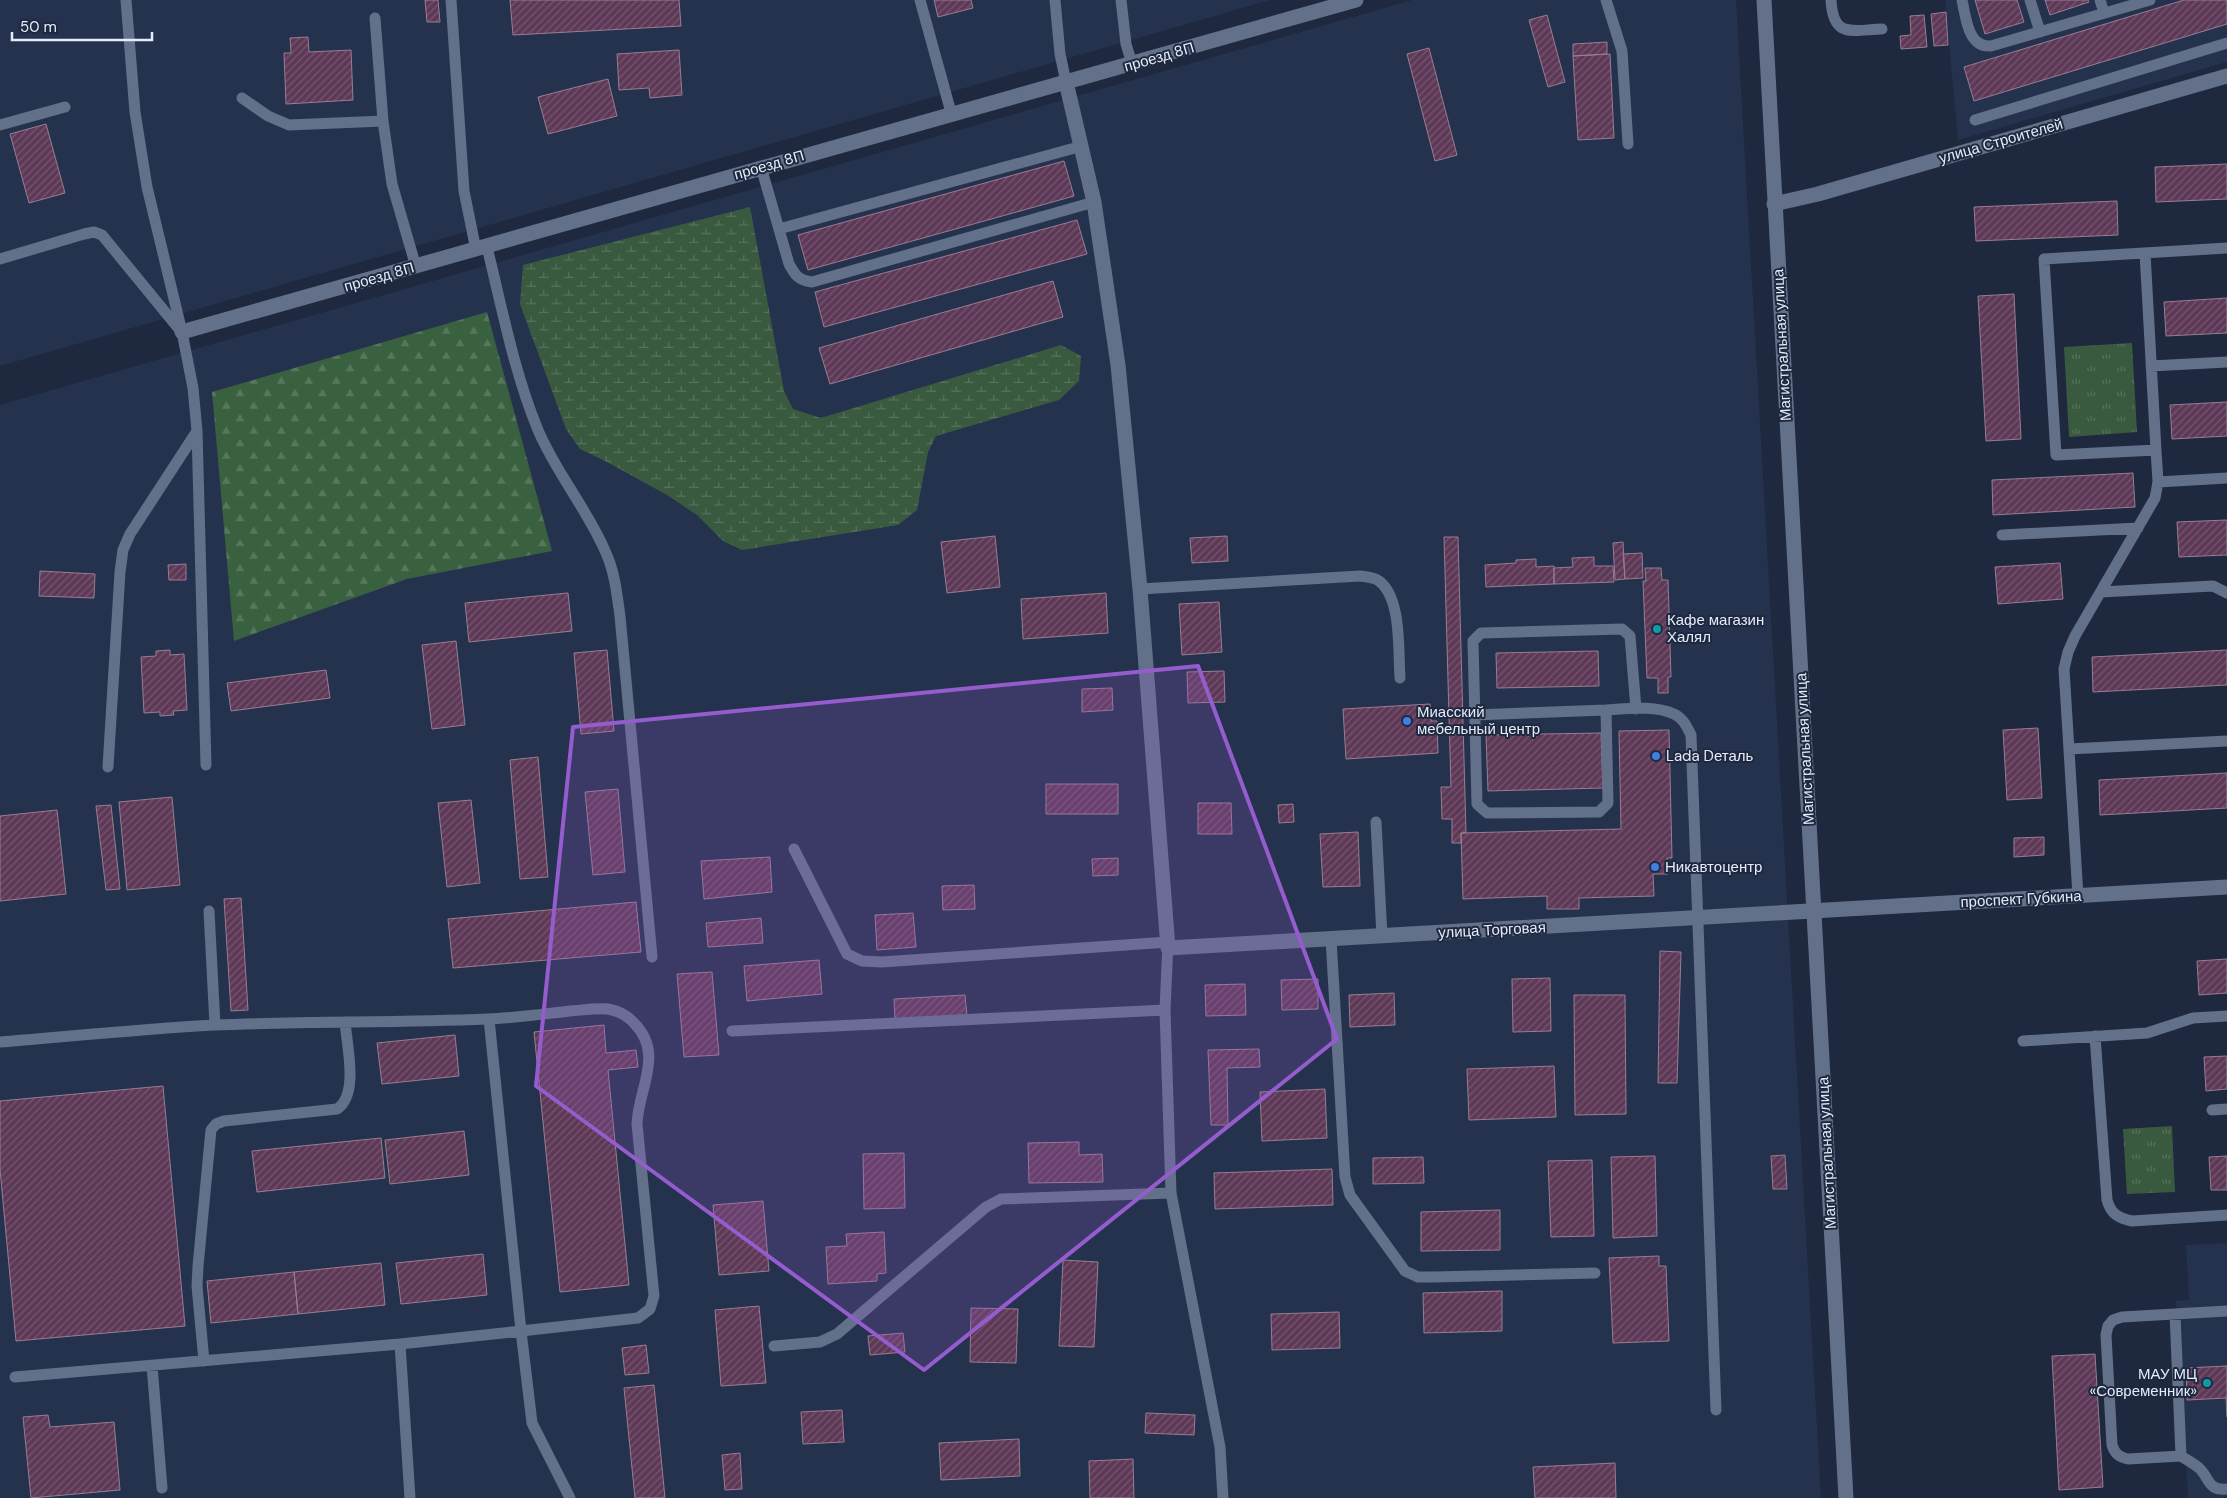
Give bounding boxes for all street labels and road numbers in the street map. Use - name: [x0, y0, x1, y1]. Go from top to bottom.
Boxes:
- street label: проезд 8П: [1122, 37, 1196, 77]
- street label: улица Строителей: [1937, 114, 2065, 168]
- street label: проезд 8П: [732, 145, 806, 185]
- street label: проезд 8П: [342, 257, 416, 297]
- street label: Магистральная улица: [1768, 268, 1796, 422]
- street label: Магистральная улица: [1791, 672, 1819, 826]
- street label: проспект Губкина: [1960, 886, 2083, 912]
- street label: улица Торговая: [1438, 917, 1546, 943]
- street label: Магистральная улица: [1813, 1076, 1841, 1230]

